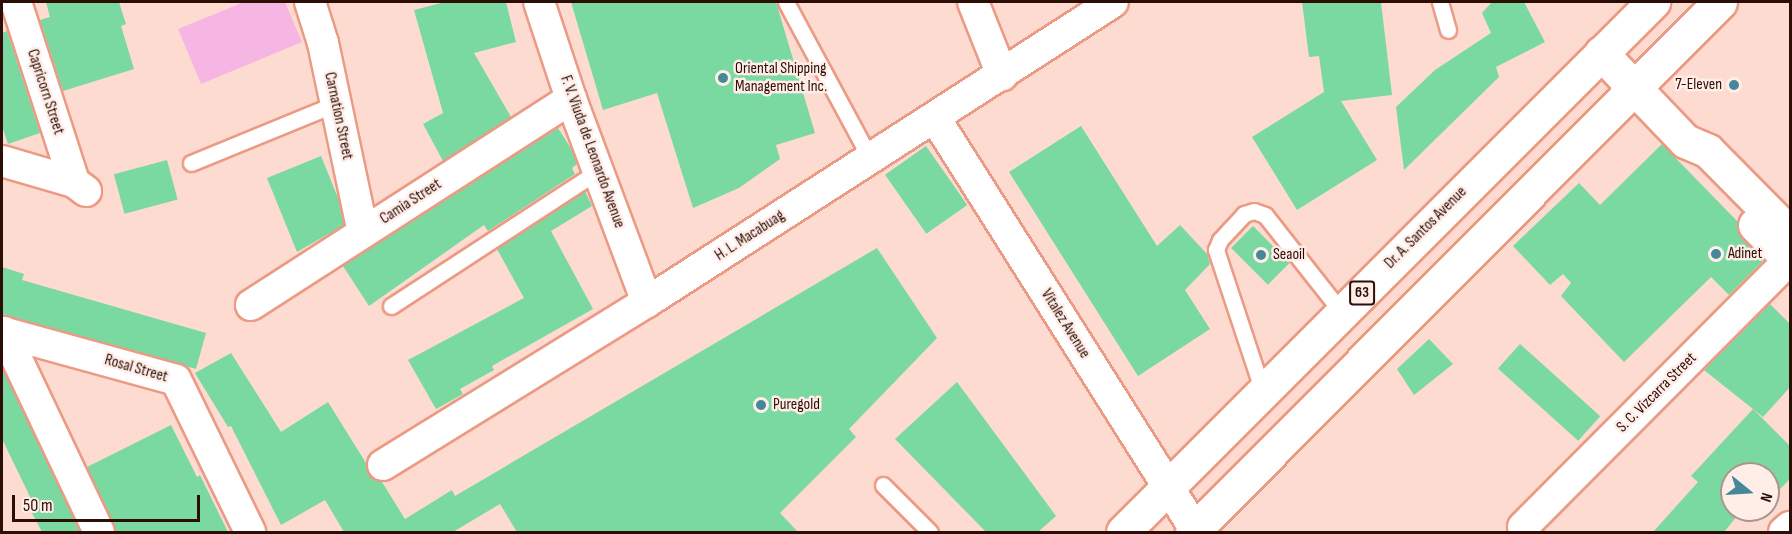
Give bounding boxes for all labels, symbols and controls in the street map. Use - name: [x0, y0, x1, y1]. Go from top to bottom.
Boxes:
- street label: Capricorn Street: [22, 47, 68, 137]
- place label: Oriental Shipping Management Inc.: [735, 59, 827, 97]
- street label: Carnation Street: [319, 71, 357, 161]
- marker: Oriental Shipping Management Inc.: [716, 71, 730, 85]
- street label: F. V. Viuda de Leonardo Avenue: [555, 73, 629, 231]
- place label: 7-Eleven: [1675, 75, 1722, 95]
- marker: 7-Eleven: [1727, 78, 1741, 92]
- street label: Camia Street: [377, 175, 445, 229]
- street label: Dr. A. Santos Avenue: [1381, 183, 1471, 273]
- street label: H. L. Macabuag: [712, 206, 788, 266]
- place label: Adinet: [1728, 244, 1762, 264]
- place label: Seaoil: [1273, 245, 1305, 265]
- marker: Adinet: [1709, 247, 1723, 261]
- marker: Seaoil: [1254, 248, 1268, 262]
- road number: 63: [1348, 281, 1376, 305]
- street label: Vitalez Avenue: [1036, 286, 1094, 362]
- street label: S. C. Vizcarra Street: [1613, 349, 1701, 437]
- street label: Rosal Street: [102, 351, 170, 387]
- place label: Puregold: [773, 395, 820, 415]
- marker: Puregold: [754, 398, 768, 412]
- north arrow: [1720, 462, 1780, 522]
- scale bar: [15, 483, 202, 521]
- text: N: [1755, 490, 1776, 504]
- text: 50 m: [23, 495, 53, 516]

